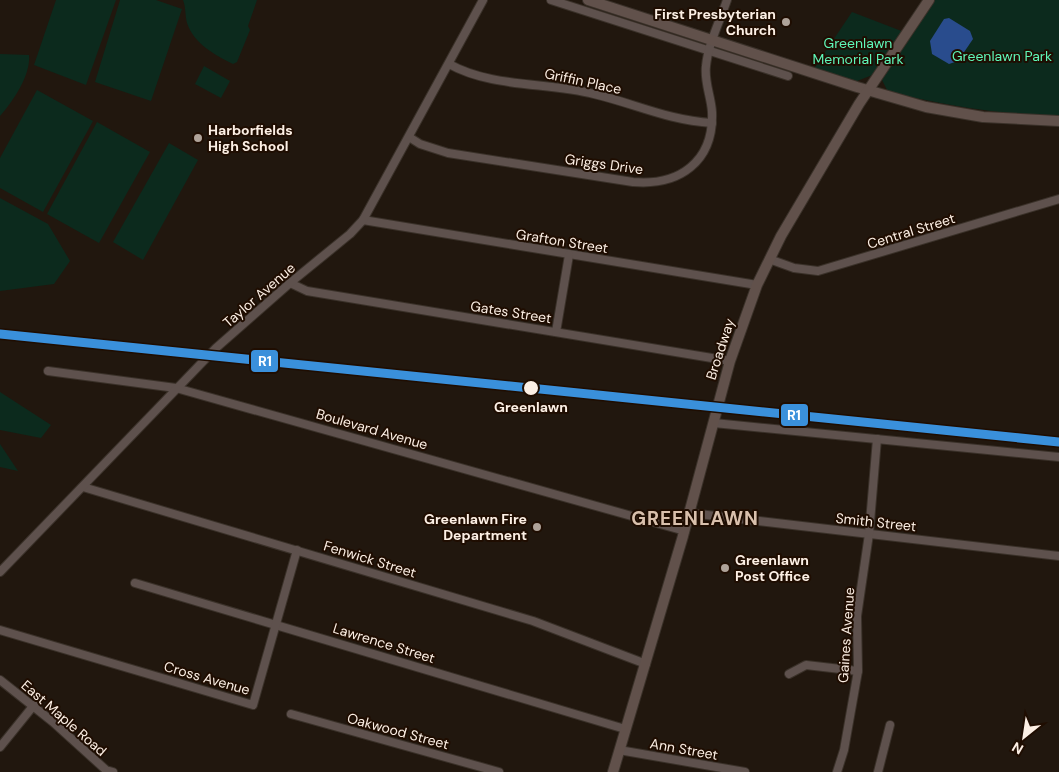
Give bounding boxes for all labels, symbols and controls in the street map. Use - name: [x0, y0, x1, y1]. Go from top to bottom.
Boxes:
- place label: First Presbyterian Church: [654, 5, 776, 39]
- marker: First Presbyterian Church: [780, 16, 792, 28]
- park label: Greenlawn Memorial Park: [812, 34, 904, 68]
- park label: Greenlawn Park: [952, 47, 1052, 65]
- street label: Griffin Place: [543, 64, 623, 98]
- place label: Harborfields High School: [208, 121, 293, 155]
- marker: Harborfields High School: [192, 132, 204, 144]
- street label: Griggs Drive: [564, 150, 644, 178]
- street label: Central Street: [865, 209, 957, 253]
- street label: Grafton Street: [515, 225, 609, 257]
- street label: Taylor Avenue: [219, 259, 299, 331]
- street label: Gates Street: [469, 297, 553, 327]
- street label: Broadway: [702, 316, 738, 382]
- line badge: R1: [250, 349, 279, 373]
- text: R1: [258, 352, 272, 370]
- marker: Greenlawn: [522, 379, 540, 397]
- place label: Greenlawn: [494, 398, 568, 416]
- line badge: R1: [780, 403, 809, 427]
- street label: Boulevard Avenue: [314, 404, 430, 454]
- text: R1: [787, 406, 801, 424]
- district label: GREENLAWN: [631, 506, 759, 531]
- street label: Smith Street: [835, 509, 917, 535]
- place label: Greenlawn Fire Department: [424, 510, 527, 544]
- marker: Greenlawn Fire Department: [531, 521, 543, 533]
- street label: Fenwick Street: [322, 536, 418, 582]
- place label: Greenlawn Post Office: [735, 551, 810, 585]
- marker: Greenlawn Post Office: [719, 562, 731, 574]
- street label: Gaines Avenue: [834, 586, 858, 683]
- street label: Lawrence Street: [331, 619, 437, 667]
- street label: Cross Avenue: [162, 657, 252, 699]
- street label: East Maple Road: [18, 676, 110, 760]
- street label: Oakwood Street: [345, 709, 451, 753]
- north arrow: [999, 712, 1049, 762]
- street label: Ann Street: [649, 734, 719, 764]
- text: N: [1009, 738, 1026, 759]

